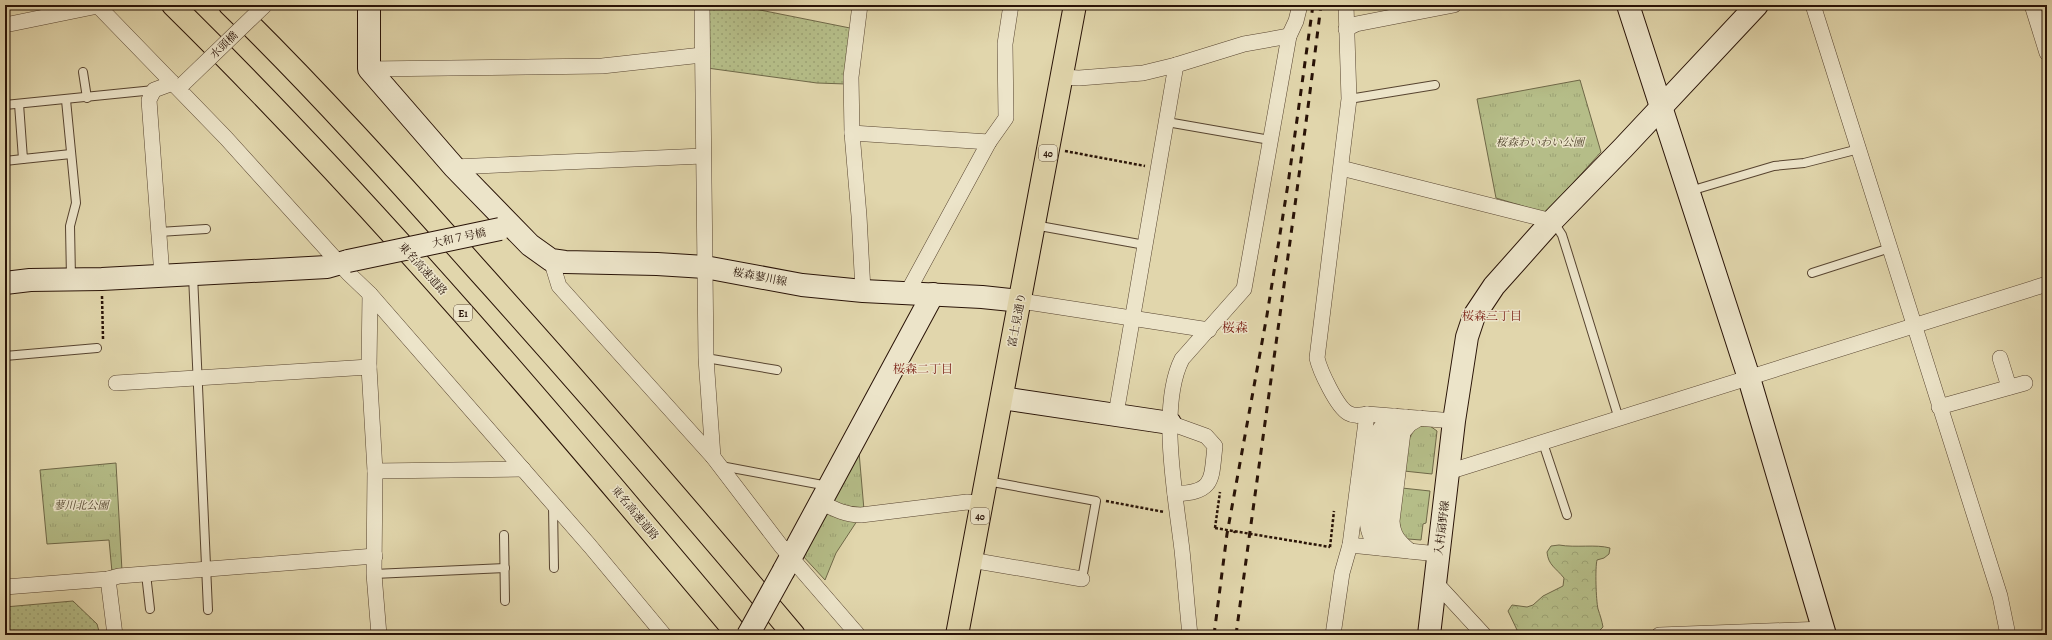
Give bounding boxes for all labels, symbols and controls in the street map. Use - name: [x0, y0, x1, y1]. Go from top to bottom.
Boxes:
- street label: 水頭橋: [207, 28, 241, 62]
- park label: 桜森わいわい公園: [1496, 135, 1586, 150]
- road number: 40: [1039, 145, 1057, 161]
- street label: 大和７号橋: [431, 225, 487, 251]
- street label: 東名高速道路: [395, 239, 451, 299]
- street label: 桜森蓼川線: [732, 264, 788, 290]
- street label: 富士見通り: [1004, 292, 1030, 348]
- road number: E1: [454, 305, 472, 321]
- district label: 桜森三丁目: [1462, 308, 1522, 324]
- district label: 桜森: [1222, 319, 1248, 336]
- district label: 桜森二丁目: [893, 361, 953, 377]
- street label: 東名高速道路: [608, 483, 662, 543]
- park label: 蓼川北公園: [54, 498, 110, 513]
- street label: 入村扇野線: [1431, 500, 1453, 556]
- road number: 40: [971, 508, 989, 524]

